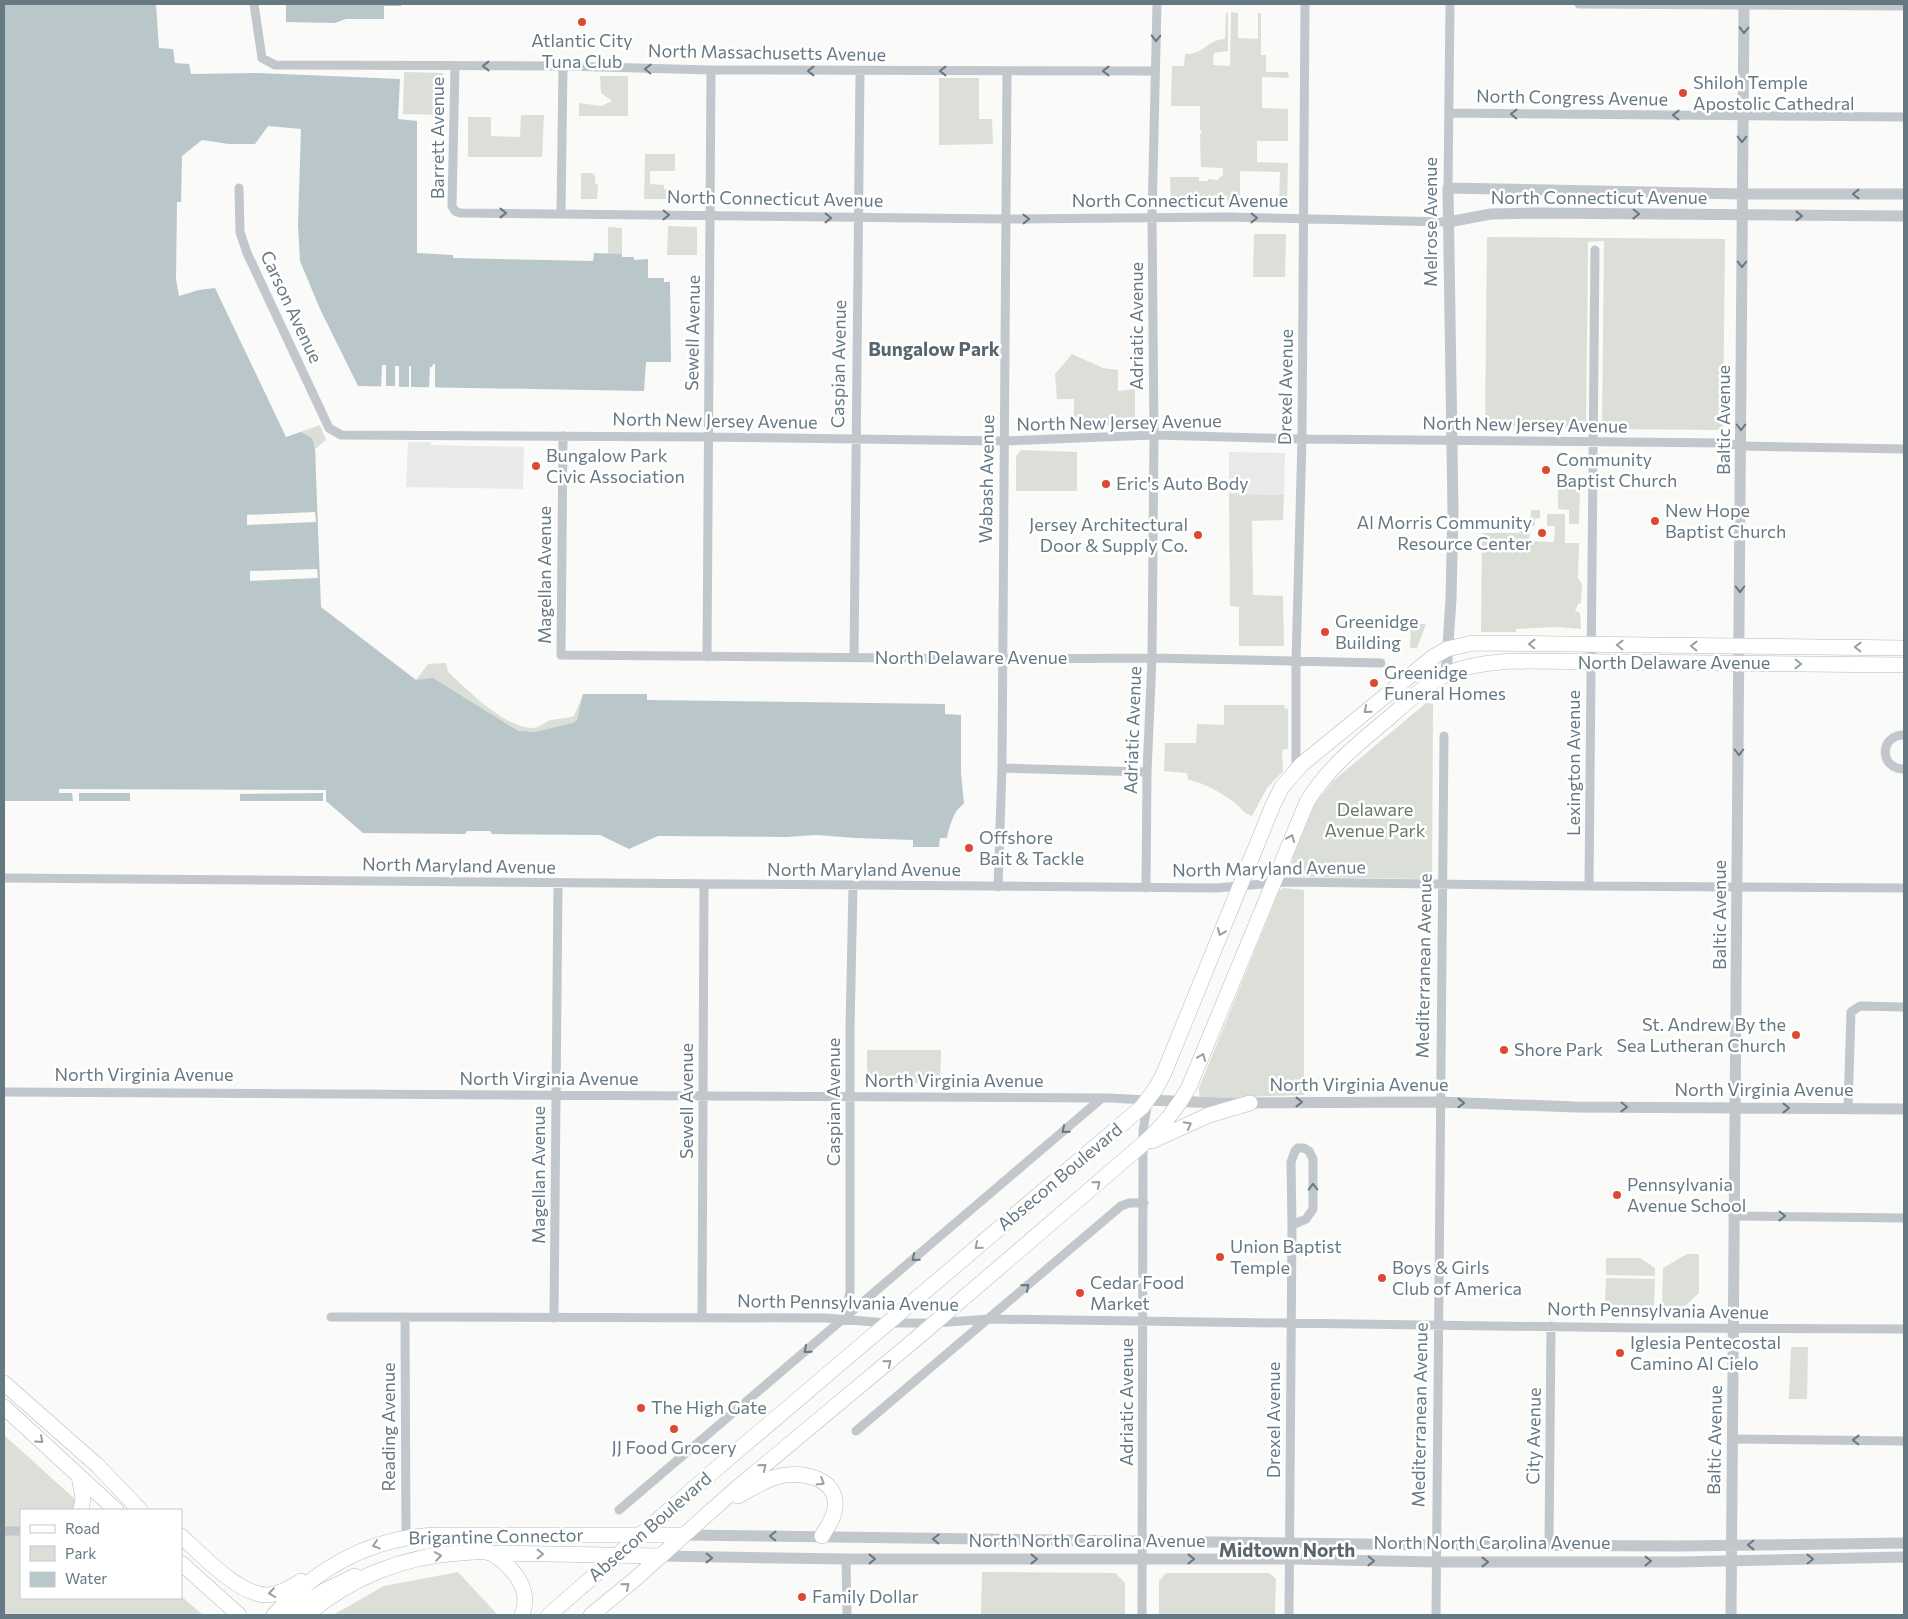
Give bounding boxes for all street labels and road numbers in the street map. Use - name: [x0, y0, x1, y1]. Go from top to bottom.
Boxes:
- street label: North Massachusetts Avenue: [648, 39, 886, 65]
- street label: Barrett Avenue: [426, 77, 448, 199]
- street label: North Congress Avenue: [1476, 84, 1668, 110]
- street label: Melrose Avenue: [1419, 157, 1441, 287]
- street label: North Connecticut Avenue: [667, 185, 883, 211]
- street label: North Connecticut Avenue: [1491, 186, 1707, 208]
- street label: North Connecticut Avenue: [1072, 189, 1288, 211]
- street label: Carson Avenue: [256, 247, 328, 366]
- street label: Adriatic Avenue: [1125, 262, 1147, 390]
- street label: Sewell Avenue: [680, 275, 704, 391]
- street label: Caspian Avenue: [826, 300, 850, 428]
- street label: Drexel Avenue: [1273, 329, 1297, 445]
- street label: Baltic Avenue: [1712, 365, 1734, 475]
- street label: North New Jersey Avenue: [612, 407, 818, 433]
- street label: North New Jersey Avenue: [1016, 409, 1222, 435]
- street label: North New Jersey Avenue: [1422, 411, 1628, 437]
- street label: Wabash Avenue: [974, 414, 998, 544]
- street label: Magellan Avenue: [533, 506, 555, 644]
- street label: North Delaware Avenue: [875, 646, 1067, 668]
- street label: North Delaware Avenue: [1578, 651, 1770, 673]
- street label: Adriatic Avenue: [1119, 666, 1145, 794]
- street label: Lexington Avenue: [1562, 690, 1584, 836]
- street label: North Maryland Avenue: [362, 852, 556, 878]
- street label: North Maryland Avenue: [1172, 855, 1366, 881]
- street label: North Maryland Avenue: [767, 858, 961, 880]
- street label: Baltic Avenue: [1708, 860, 1730, 970]
- street label: Mediterranean Avenue: [1410, 873, 1436, 1059]
- street label: Caspian Avenue: [822, 1038, 844, 1166]
- street label: Sewell Avenue: [675, 1043, 697, 1159]
- street label: North Virginia Avenue: [54, 1063, 234, 1085]
- street label: North Virginia Avenue: [459, 1067, 639, 1089]
- street label: North Virginia Avenue: [864, 1069, 1044, 1091]
- street label: North Virginia Avenue: [1269, 1073, 1449, 1095]
- street label: North Virginia Avenue: [1674, 1078, 1854, 1100]
- street label: Magellan Avenue: [527, 1106, 549, 1244]
- street label: Absecon Boulevard: [993, 1118, 1126, 1235]
- street label: North Pennsylvania Avenue: [737, 1289, 959, 1315]
- street label: North Pennsylvania Avenue: [1547, 1297, 1769, 1323]
- street label: Mediterranean Avenue: [1406, 1322, 1432, 1508]
- street label: Adriatic Avenue: [1115, 1338, 1137, 1466]
- street label: Drexel Avenue: [1262, 1362, 1284, 1478]
- street label: Reading Avenue: [377, 1363, 399, 1491]
- street label: Baltic Avenue: [1702, 1385, 1726, 1495]
- street label: City Avenue: [1521, 1387, 1545, 1485]
- street label: Absecon Boulevard: [583, 1467, 715, 1586]
- street label: Brigantine Connector: [408, 1523, 584, 1549]
- street label: North North Carolina Avenue: [968, 1529, 1206, 1551]
- street label: North North Carolina Avenue: [1373, 1531, 1611, 1553]

